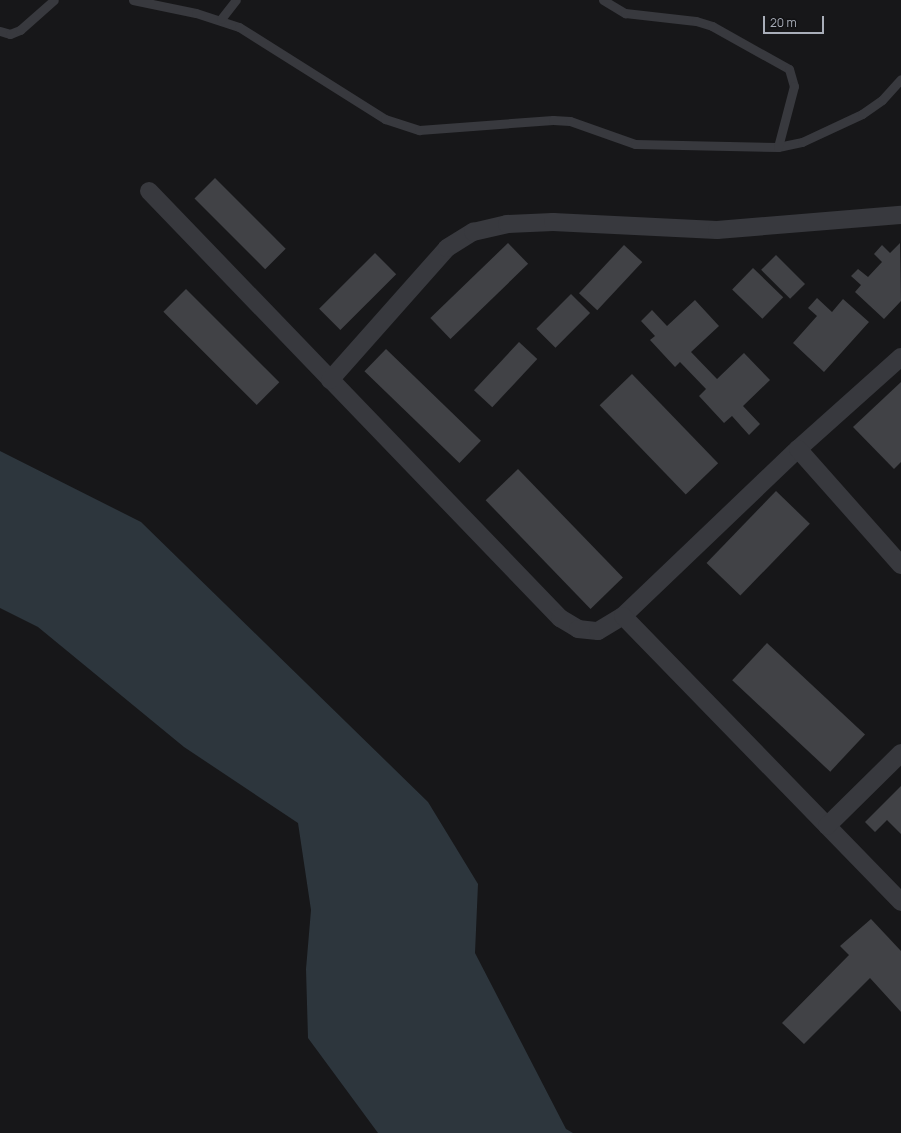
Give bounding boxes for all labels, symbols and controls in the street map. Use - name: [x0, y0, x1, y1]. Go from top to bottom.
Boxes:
- scale bar: [765, 8, 826, 34]
- text: 20 m: [770, 14, 797, 31]

